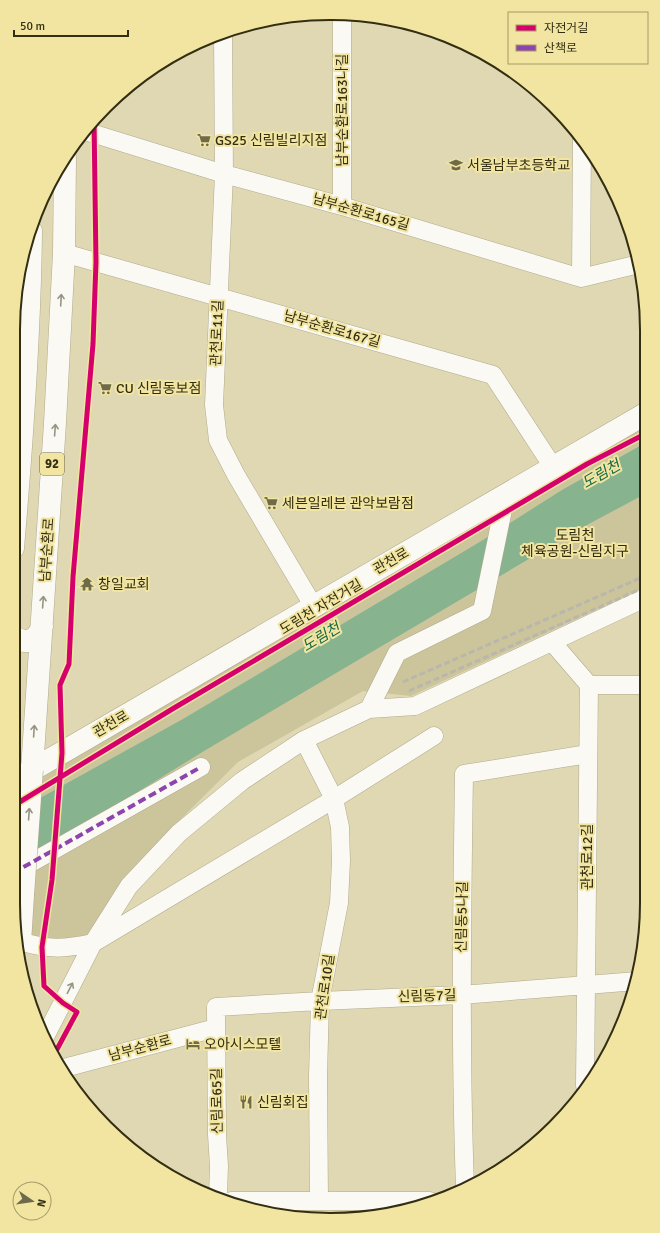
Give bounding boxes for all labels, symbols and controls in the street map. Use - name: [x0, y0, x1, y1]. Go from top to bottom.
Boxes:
- scale bar: [14, 12, 128, 38]
- legend: [508, 12, 648, 64]
- text: 50 m: [20, 19, 45, 34]
- text: 자전거길: [544, 21, 588, 36]
- text: 산책로: [544, 41, 577, 56]
- street label: 남부순환로163나길: [334, 54, 351, 166]
- supermarket icon: GS25 신림빌리지점: [196, 132, 212, 148]
- place label: GS25 신림빌리지점: [215, 132, 327, 149]
- school or university icon: 서울남부초등학교: [448, 157, 464, 173]
- place label: 서울남부초등학교: [467, 157, 570, 174]
- street label: 남부순환로165길: [311, 190, 411, 234]
- one-way arrow: [58, 294, 65, 307]
- street label: 관천로11길: [207, 299, 227, 367]
- street label: 남부순환로167길: [282, 307, 382, 351]
- supermarket icon: CU 신림동보점: [97, 380, 113, 396]
- place label: CU 신림동보점: [116, 380, 201, 397]
- one-way arrow: [51, 424, 58, 437]
- road number: 92: [40, 453, 64, 475]
- water label: 도림천: [579, 455, 625, 492]
- supermarket icon: 세븐일레븐 관악보람점: [263, 495, 279, 511]
- place label: 세븐일레븐 관악보람점: [282, 495, 414, 512]
- street label: 남부순환로: [36, 517, 58, 583]
- park label: 도림천 체육공원-신림지구: [521, 527, 629, 560]
- street label: 관천로: [370, 544, 412, 578]
- temple icon: 창일교회: [79, 576, 95, 592]
- place label: 창일교회: [98, 576, 150, 593]
- street label: 도림천 자전거길: [277, 576, 365, 638]
- one-way arrow: [40, 596, 47, 609]
- water label: 도림천: [299, 619, 343, 655]
- street label: 관천로: [90, 707, 132, 741]
- one-way arrow: [31, 725, 38, 738]
- one-way arrow: [25, 808, 32, 821]
- street label: 관천로12길: [579, 824, 596, 890]
- street label: 신림동5나길: [453, 881, 471, 953]
- street label: 관천로10길: [312, 953, 338, 1021]
- one-way arrow: [67, 982, 74, 994]
- street label: 신림동7길: [397, 986, 457, 1006]
- street label: 남부순환로: [107, 1031, 173, 1065]
- hotel icon: 오아시스모텔: [185, 1036, 201, 1052]
- place label: 오아시스모텔: [204, 1036, 281, 1053]
- street label: 신림로65길: [208, 1068, 226, 1134]
- restaurant icon: 신림회집: [238, 1094, 254, 1110]
- place label: 신림회집: [257, 1094, 309, 1111]
- north arrow: [12, 1181, 52, 1221]
- text: N: [34, 1198, 48, 1208]

